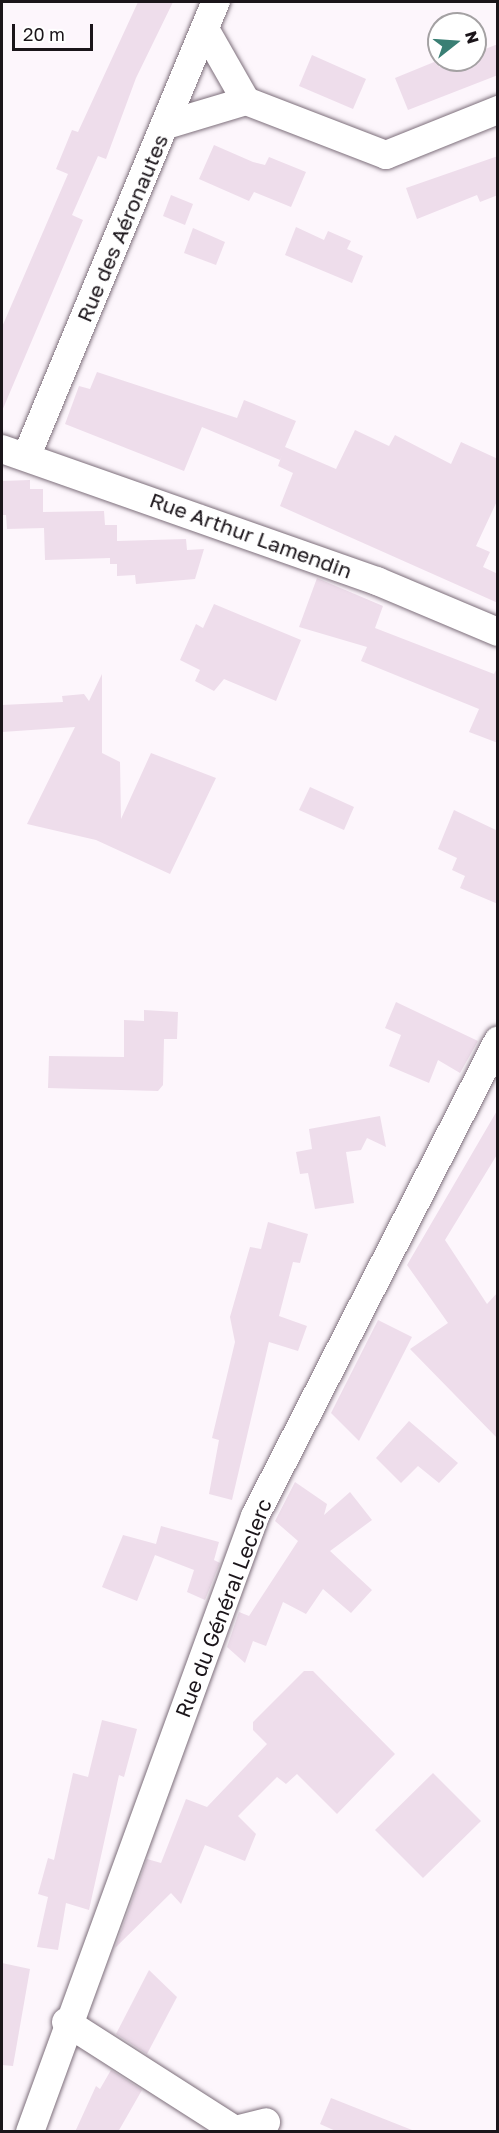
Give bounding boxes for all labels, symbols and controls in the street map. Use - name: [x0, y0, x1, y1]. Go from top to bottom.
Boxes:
- scale bar: [15, 12, 96, 50]
- north arrow: [427, 12, 487, 72]
- text: 20 m: [23, 23, 65, 45]
- text: N: [461, 29, 484, 46]
- street label: Rue des Aéronautes: [71, 130, 173, 326]
- street label: Rue Arthur Lamendin: [146, 487, 356, 583]
- street label: Rue du Général Leclerc: [170, 1495, 276, 1721]

